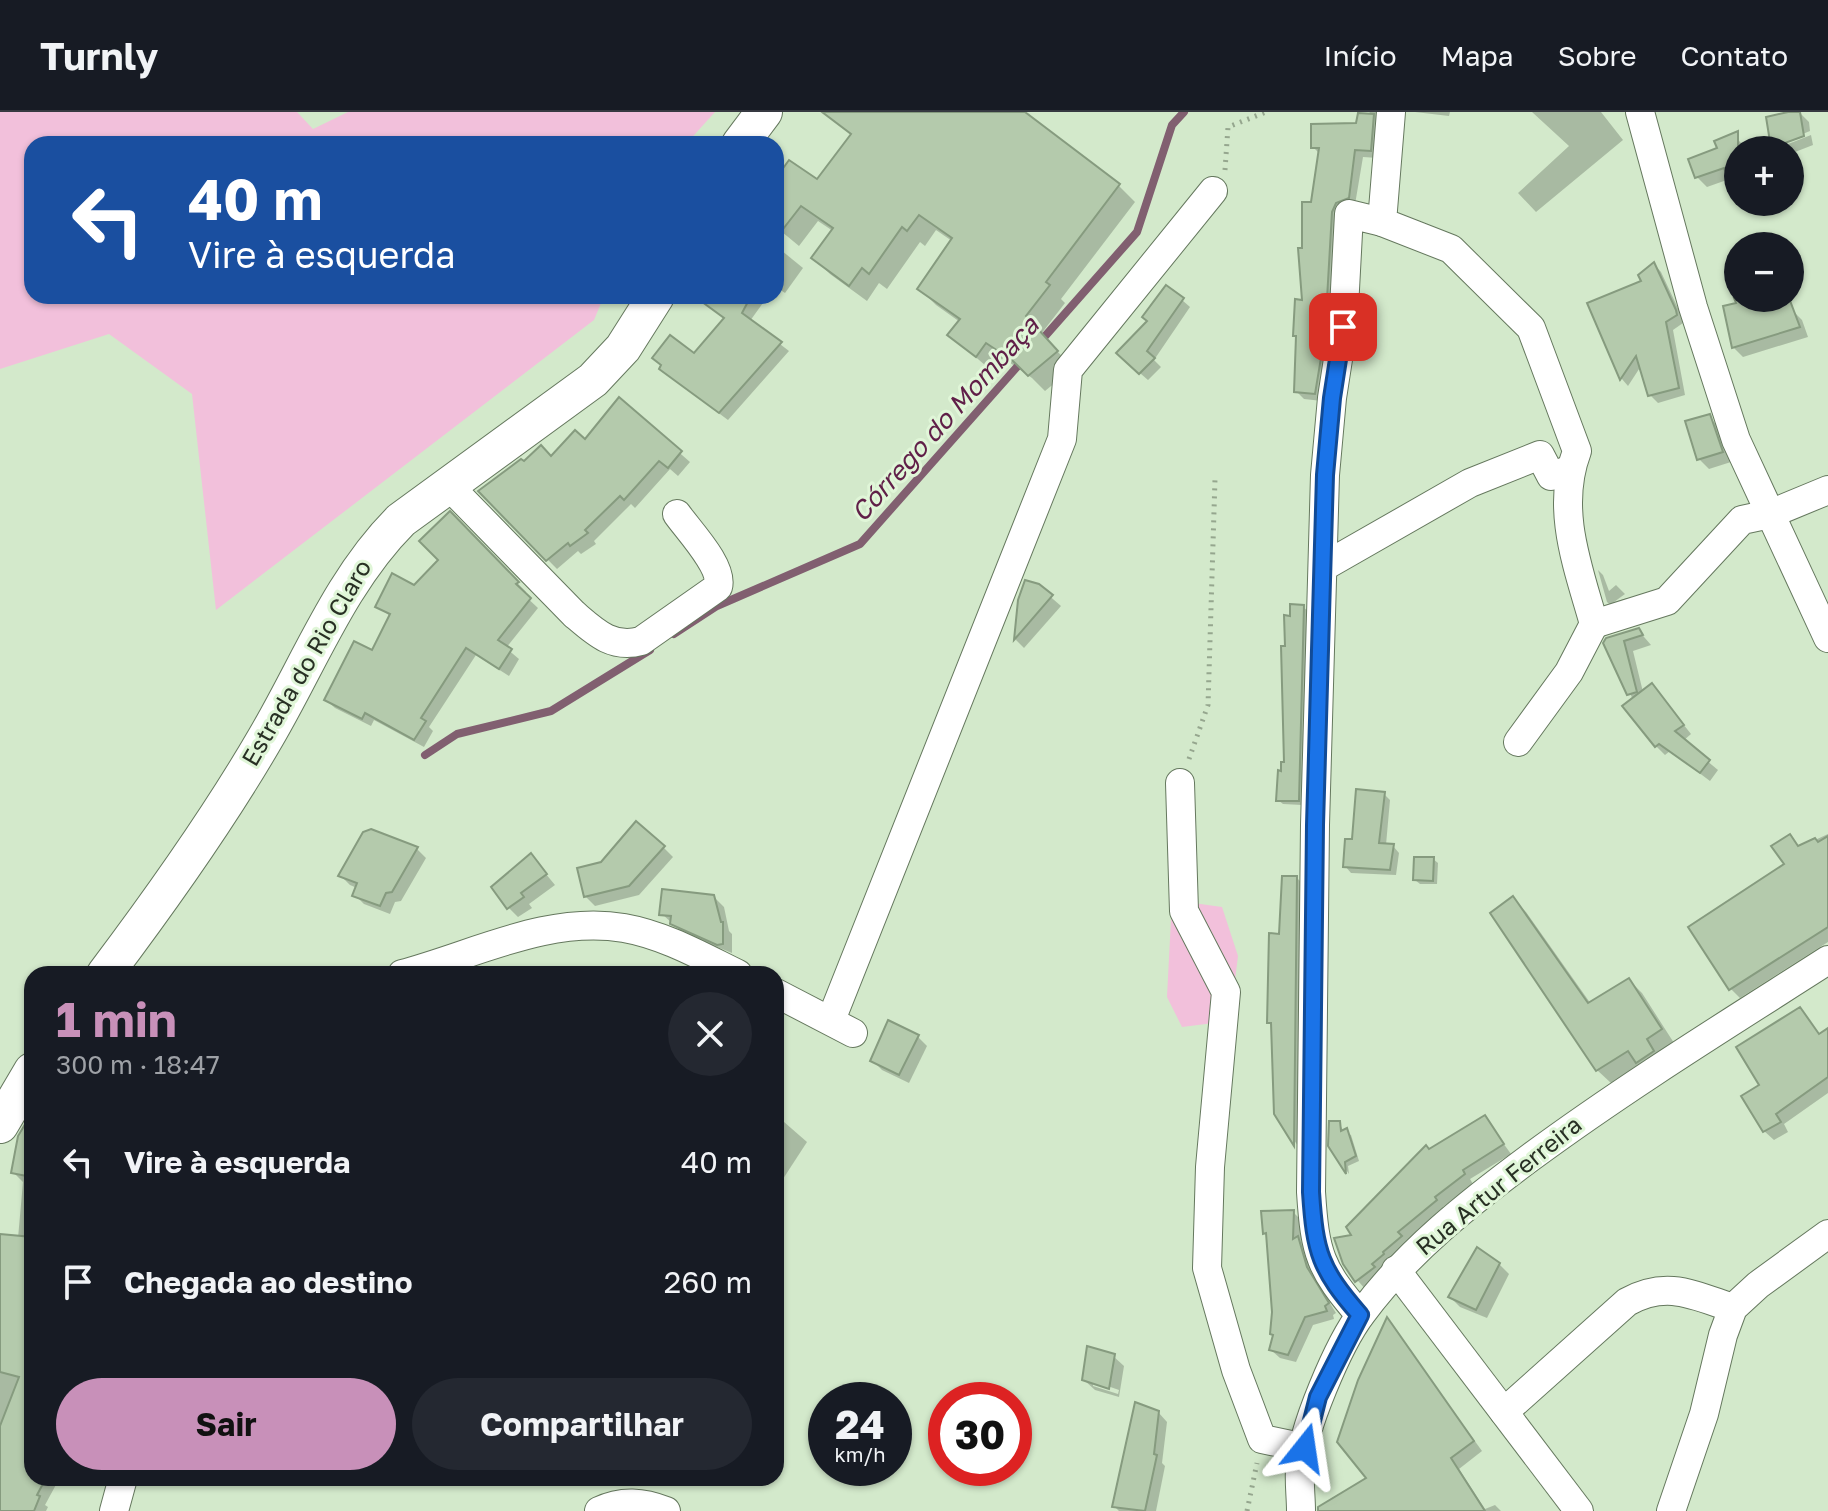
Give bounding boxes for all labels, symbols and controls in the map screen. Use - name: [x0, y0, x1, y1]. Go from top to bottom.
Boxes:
- text: Turnly: [40, 33, 158, 78]
- text: Início: [1324, 39, 1397, 72]
- text: Mapa: [1441, 39, 1514, 72]
- text: Sobre: [1558, 39, 1636, 72]
- text: Contato: [1680, 39, 1788, 72]
- map controls: [1724, 136, 1804, 312]
- button: +: [1724, 136, 1804, 216]
- text: 40 m: [188, 165, 322, 232]
- icon: left: [56, 168, 160, 272]
- button: −: [1724, 232, 1804, 312]
- text: Vire à esquerda: [188, 233, 456, 276]
- pin: [1309, 293, 1377, 361]
- icon: arrive: [1321, 305, 1365, 349]
- water label: Córrego do Mombaça: [844, 309, 1046, 528]
- street label: Estrada do Rio Claro: [235, 554, 377, 771]
- text: 1 min: [56, 990, 177, 1048]
- button: close: [668, 992, 752, 1076]
- text: 300 m · 18:47: [56, 1049, 220, 1080]
- street label: Rua Artur Ferreira: [1409, 1109, 1587, 1261]
- icon: left: [56, 1140, 100, 1184]
- text: Vire à esquerda: [124, 1144, 350, 1180]
- text: 40 m: [681, 1144, 752, 1180]
- icon: arrive: [56, 1260, 100, 1304]
- text: Chegada ao destino: [124, 1264, 412, 1300]
- text: 260 m: [664, 1264, 752, 1300]
- button: Sair: [56, 1378, 396, 1470]
- button: Compartilhar: [412, 1378, 752, 1470]
- speed limit sign: 30: [928, 1382, 1032, 1486]
- text: 24: [835, 1400, 885, 1448]
- position arrow: [1263, 1406, 1347, 1490]
- text: km/h: [835, 1442, 885, 1466]

